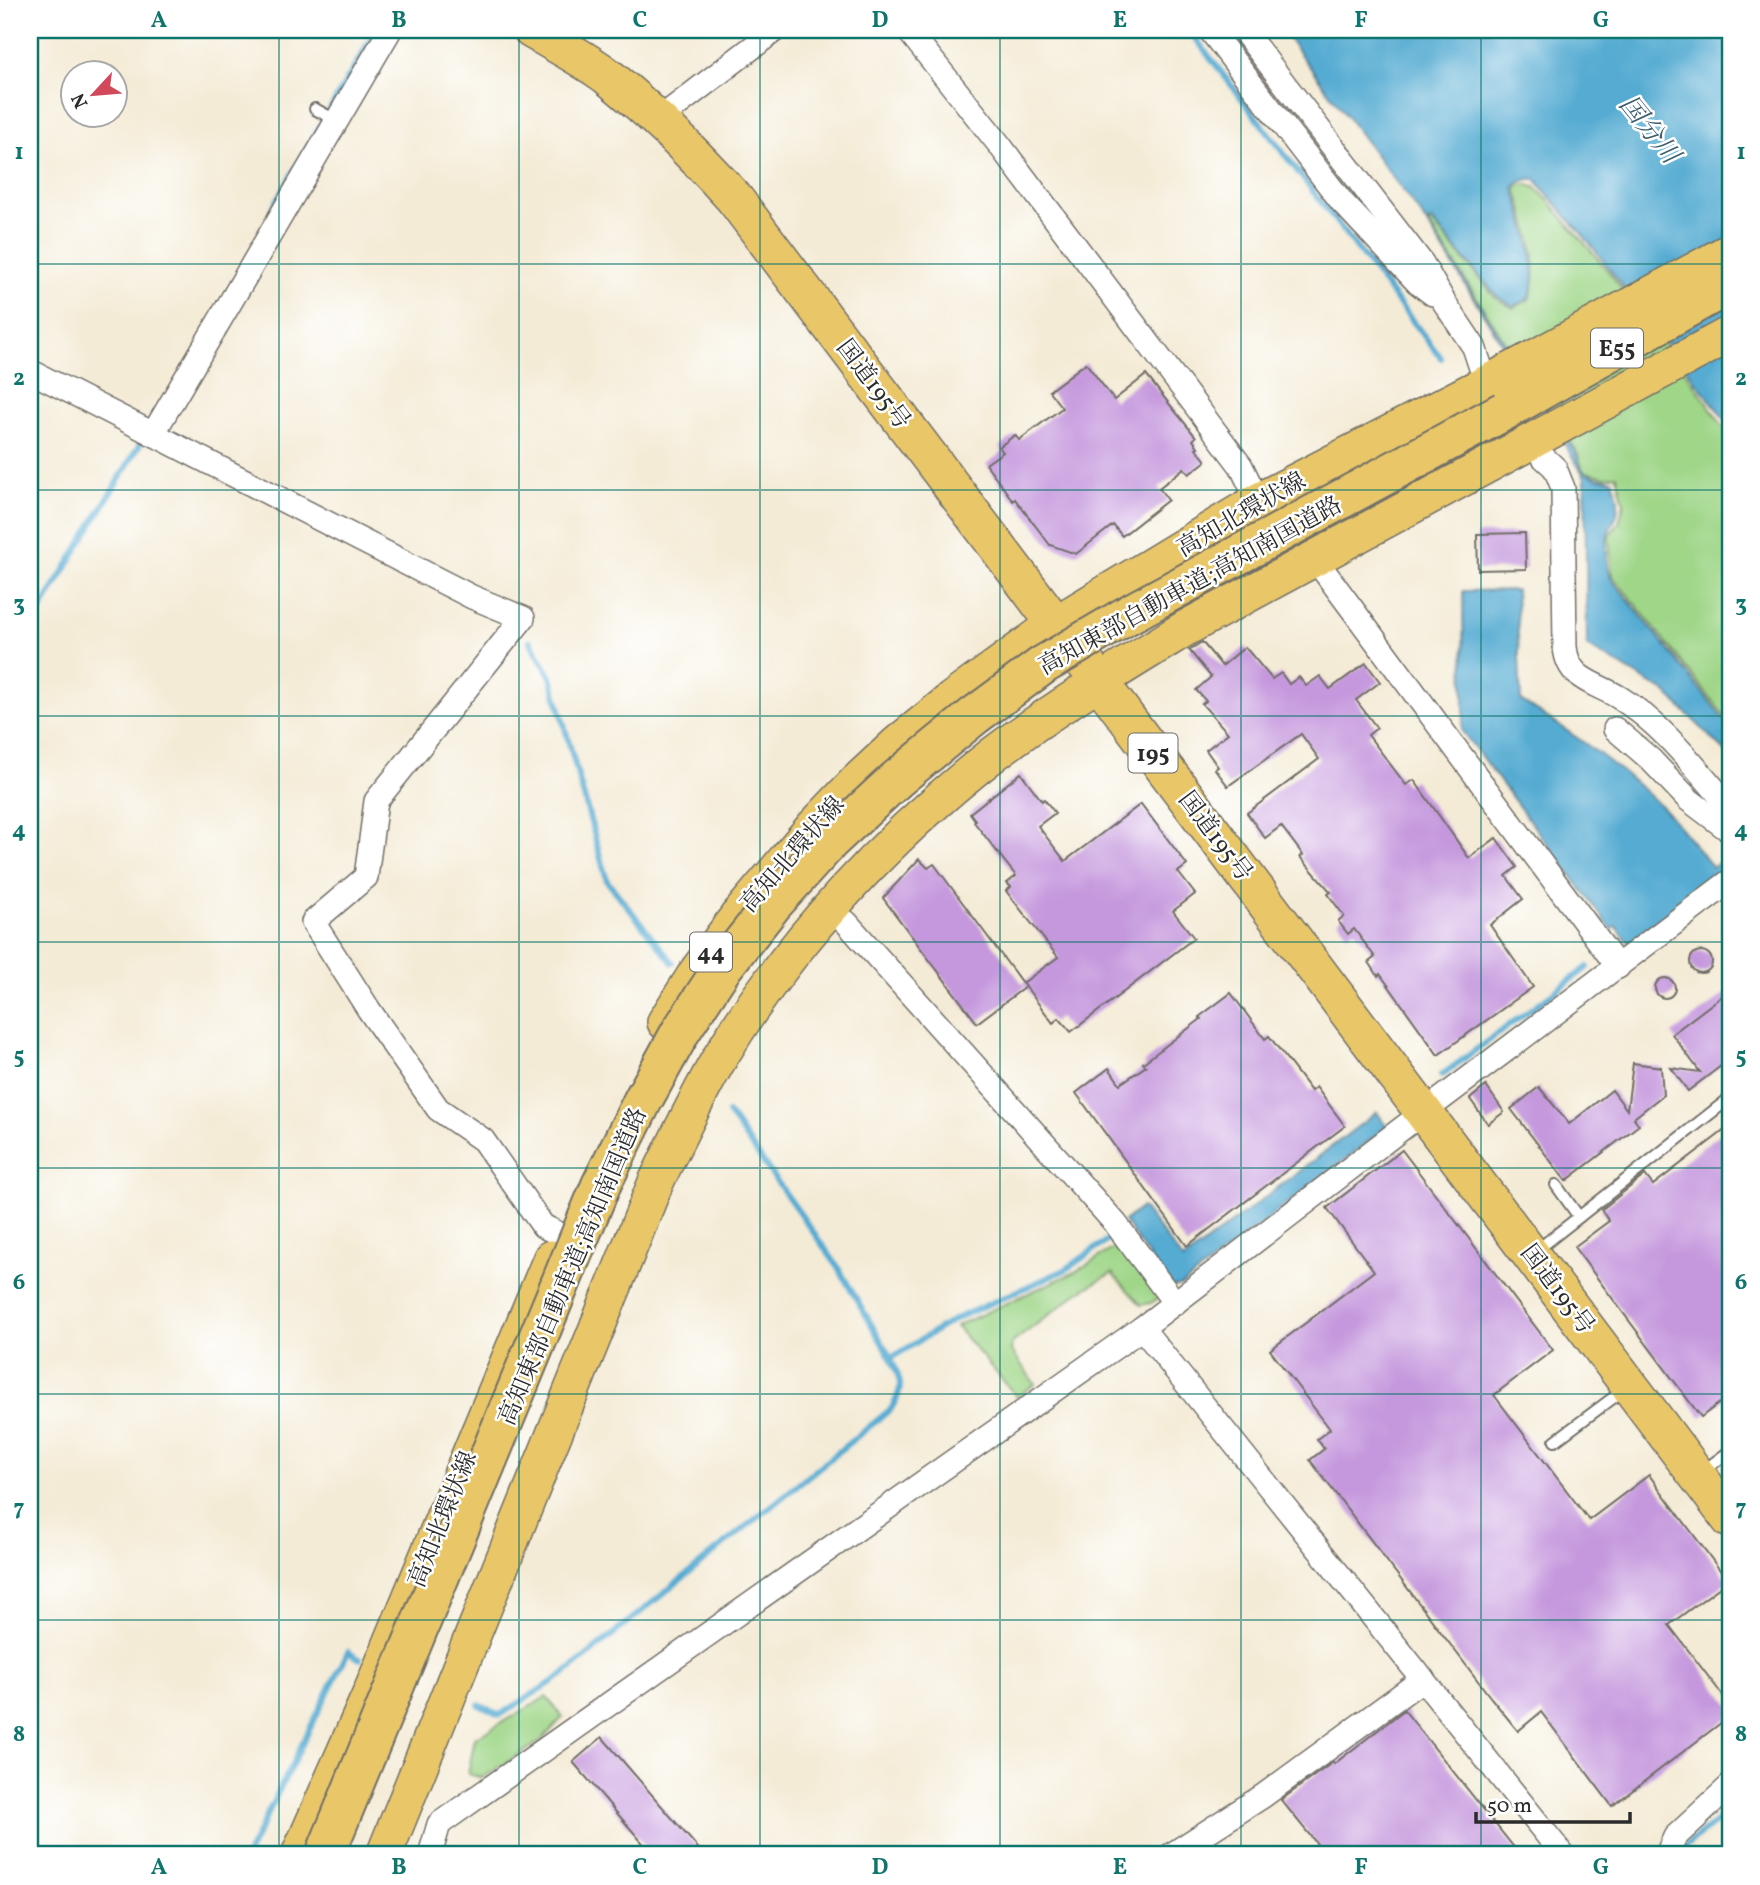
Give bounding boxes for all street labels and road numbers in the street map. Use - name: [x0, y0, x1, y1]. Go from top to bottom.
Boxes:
- road number: E55: [1591, 328, 1643, 368]
- street label: 国道195号: [827, 333, 918, 437]
- street label: 高知北環状線: [1171, 465, 1313, 566]
- street label: 高知東部自動車道;高知南国道路: [1033, 489, 1349, 685]
- road number: 195: [1128, 734, 1178, 772]
- street label: 国道195号: [1169, 785, 1260, 889]
- street label: 高知北環状線: [733, 790, 854, 921]
- road number: 44: [690, 932, 732, 972]
- street label: 高知東部自動車道;高知南国道路: [491, 1103, 656, 1431]
- street label: 国道195号: [1511, 1238, 1602, 1342]
- street label: 高知北環状線: [401, 1447, 487, 1593]

